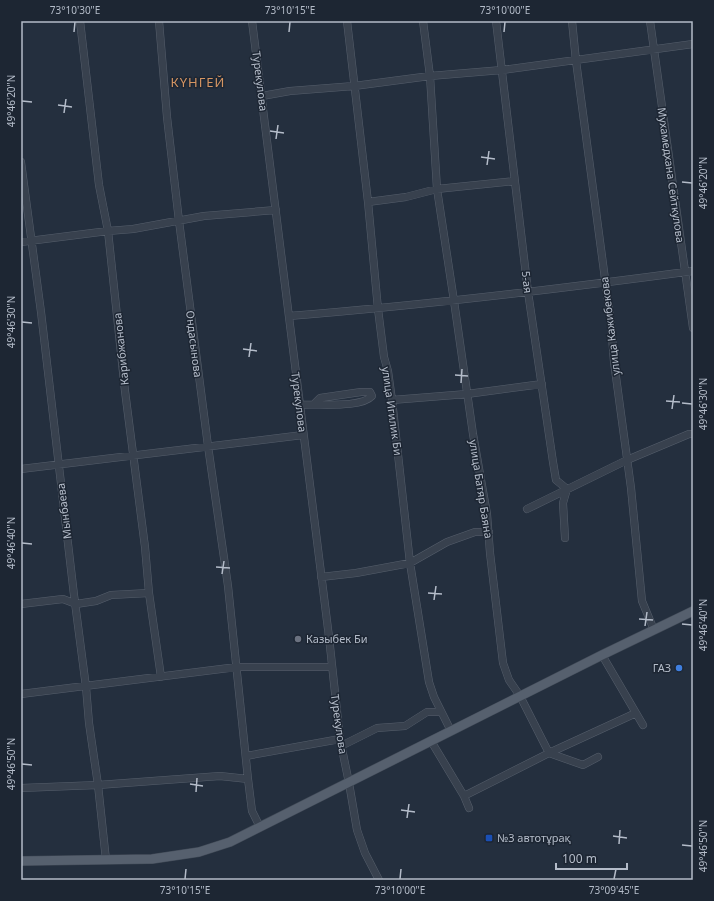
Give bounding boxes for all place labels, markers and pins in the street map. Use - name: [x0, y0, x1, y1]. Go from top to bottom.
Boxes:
- place label: Казыбек Би: [306, 631, 368, 646]
- marker: Казыбек Би: [293, 634, 303, 644]
- place label: ГАЗ: [653, 660, 671, 675]
- marker: ГАЗ: [674, 663, 684, 673]
- place label: №3 автотұрақ: [497, 830, 571, 845]
- marker: №3 автотұрақ: [484, 833, 494, 843]

